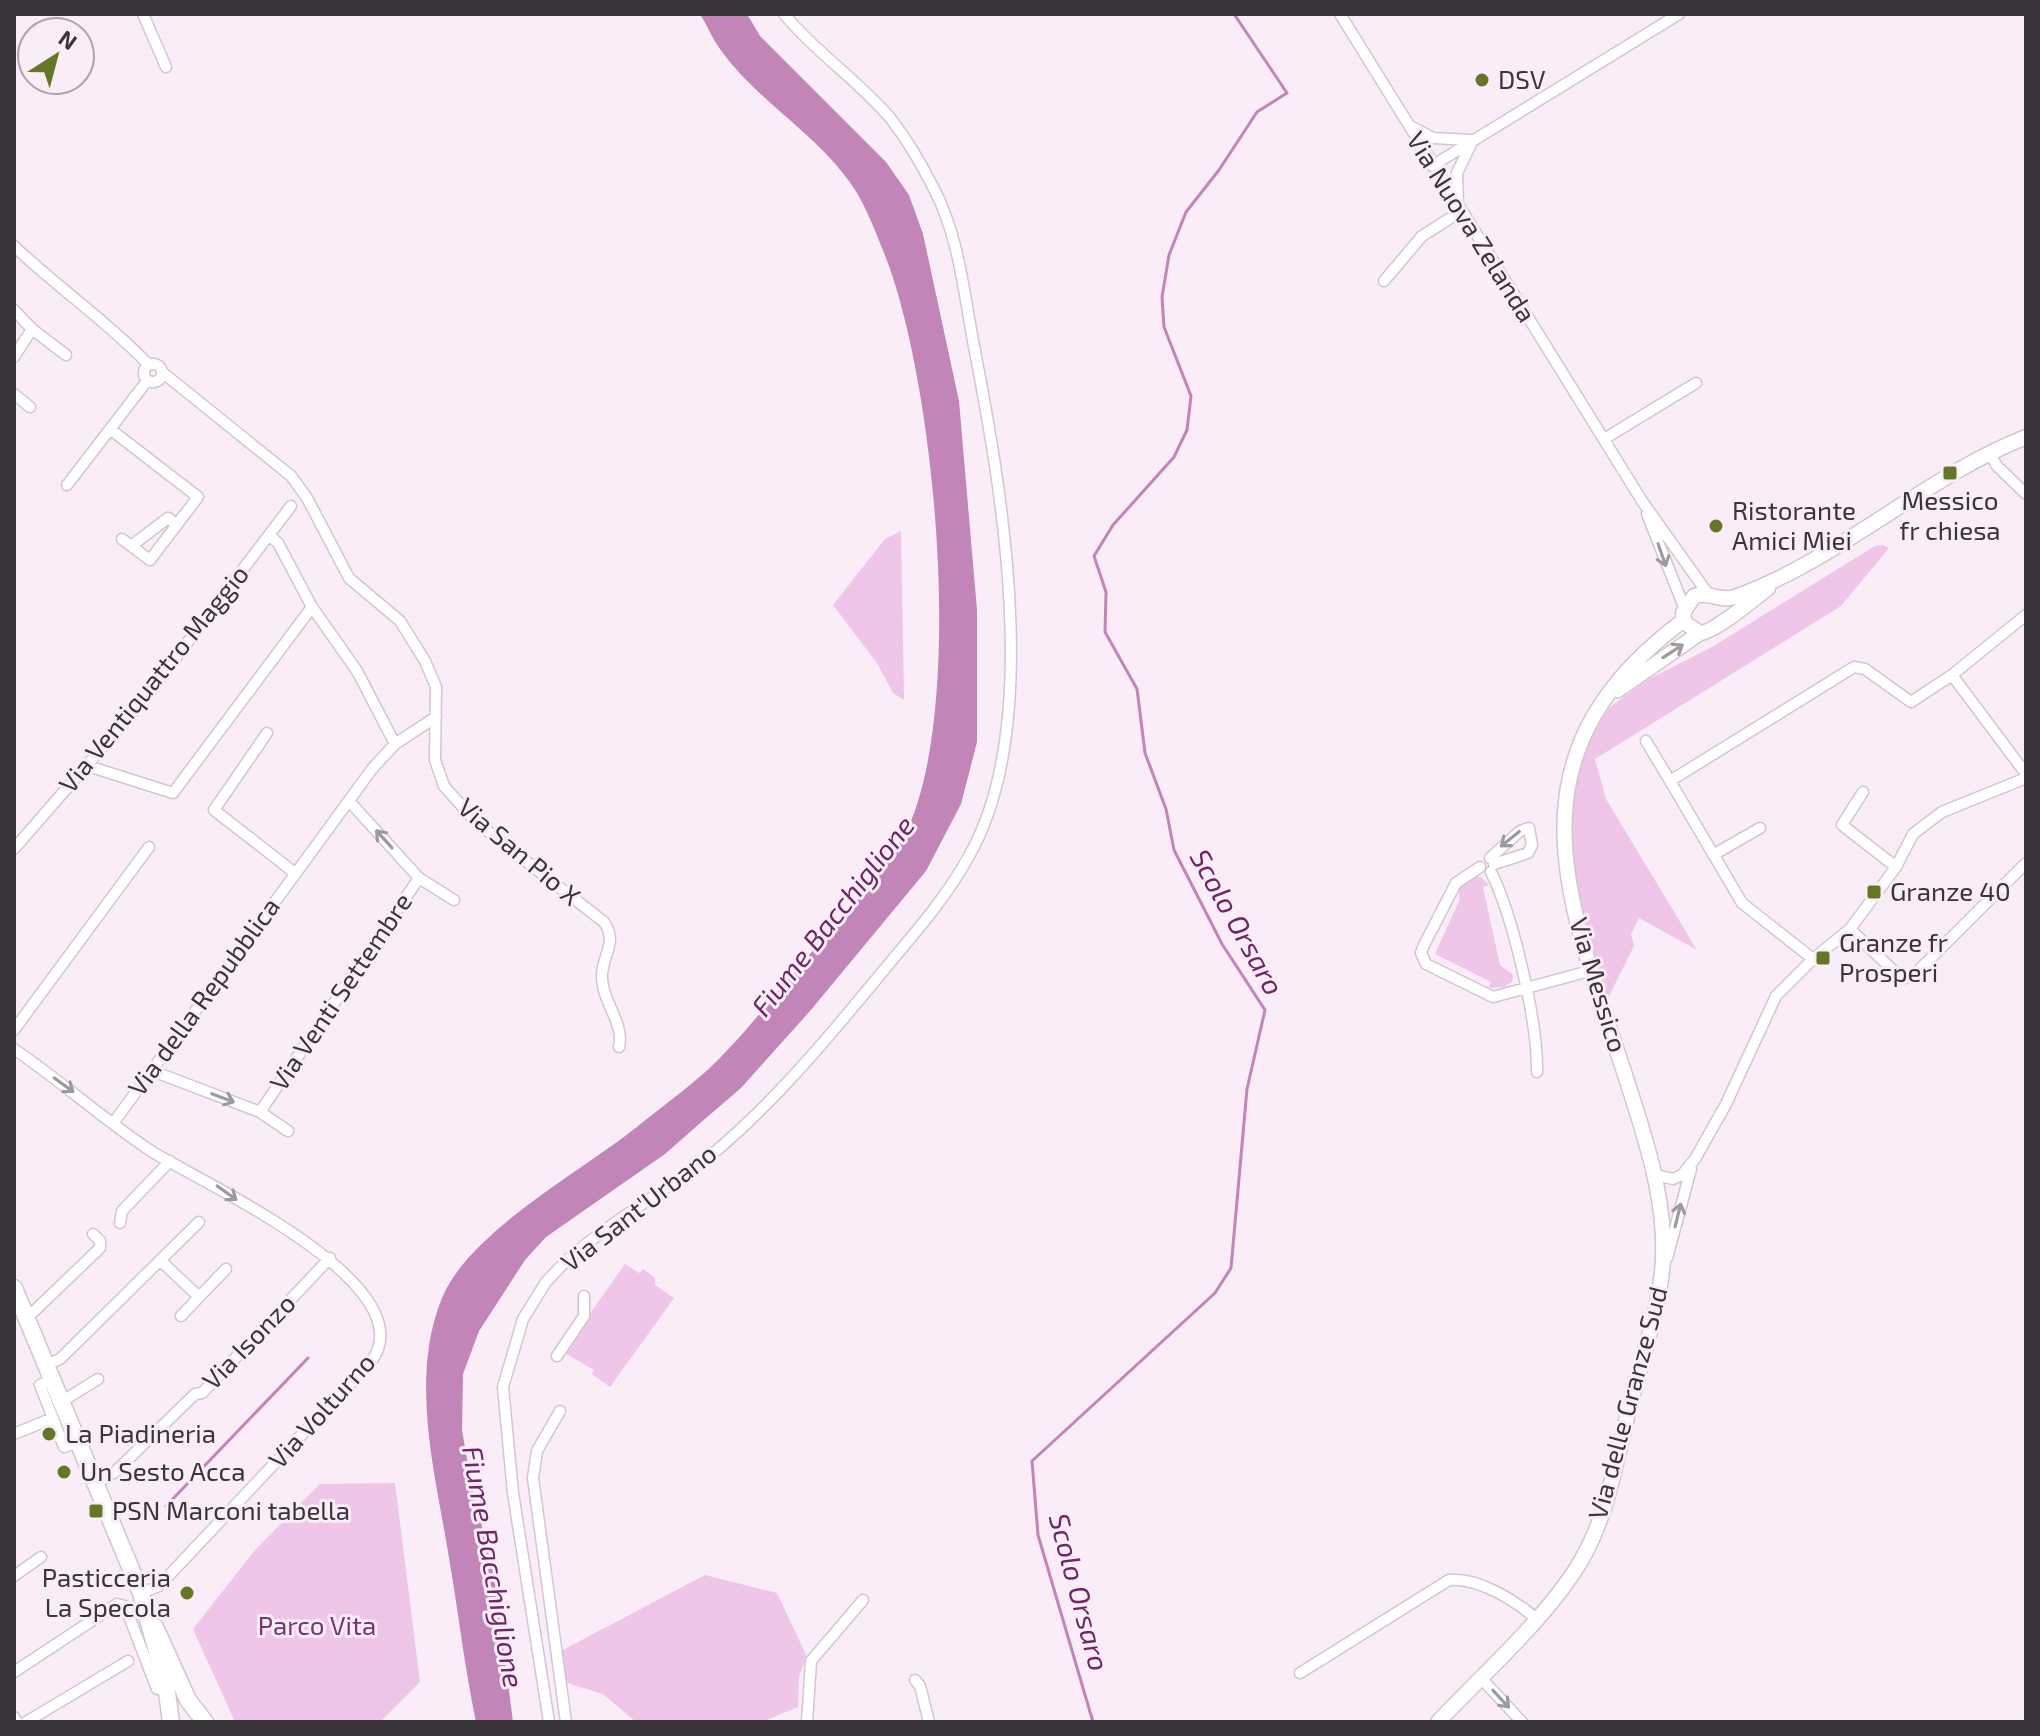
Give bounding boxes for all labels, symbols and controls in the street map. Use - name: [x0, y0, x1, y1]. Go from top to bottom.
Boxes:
- north arrow: [16, 16, 96, 96]
- text: N: [54, 24, 82, 54]
- place label: DSV: [1498, 63, 1546, 94]
- marker: DSV: [1473, 71, 1491, 89]
- street label: Via Nuova Zelanda: [1401, 125, 1543, 327]
- marker: Messico fr chiesa: [1941, 464, 1959, 482]
- place label: Messico fr chiesa: [1899, 484, 2001, 545]
- place label: Ristorante Amici Miei: [1732, 494, 1856, 555]
- marker: Ristorante Amici Miei: [1707, 517, 1725, 535]
- one-way arrow: [1655, 542, 1670, 567]
- street label: Via Ventiquattro Maggio: [52, 558, 254, 798]
- one-way arrow: [1662, 643, 1684, 660]
- street label: Via San Pio X: [452, 791, 588, 911]
- water label: Fiume Bacchiglione: [743, 808, 921, 1022]
- one-way arrow: [376, 829, 394, 849]
- one-way arrow: [1500, 830, 1521, 847]
- water label: Scolo Orsaro: [1184, 843, 1292, 1000]
- place label: Granze 40: [1890, 875, 2011, 906]
- marker: Granze 40: [1865, 883, 1883, 901]
- street label: Via Venti Settembre: [262, 886, 417, 1096]
- street label: Via della Repubblica: [120, 891, 285, 1101]
- street label: Via Messico: [1564, 913, 1635, 1056]
- place label: Granze fr Prosperi: [1839, 926, 1948, 987]
- marker: Granze fr Prosperi: [1814, 949, 1832, 967]
- one-way arrow: [53, 1077, 75, 1093]
- one-way arrow: [210, 1092, 235, 1106]
- street label: Via Sant'Urbano: [554, 1137, 722, 1277]
- one-way arrow: [215, 1184, 237, 1201]
- one-way arrow: [1672, 1202, 1687, 1228]
- street label: Via delle Granze Sud: [1581, 1283, 1673, 1522]
- street label: Via Isonzo: [195, 1287, 301, 1395]
- street label: Via Volturno: [261, 1346, 381, 1474]
- place label: La Piadineria: [65, 1417, 216, 1448]
- marker: La Piadineria: [40, 1425, 58, 1443]
- water label: Fiume Bacchiglione: [456, 1443, 532, 1690]
- place label: Un Sesto Acca: [80, 1455, 246, 1486]
- marker: Un Sesto Acca: [55, 1463, 73, 1481]
- place label: PSN Marconi tabella: [112, 1494, 350, 1525]
- marker: PSN Marconi tabella: [87, 1502, 105, 1520]
- water label: Scolo Orsaro: [1043, 1509, 1117, 1674]
- place label: Pasticceria La Specola: [42, 1561, 171, 1622]
- marker: Pasticceria La Specola: [178, 1584, 196, 1602]
- park label: Parco Vita: [258, 1609, 376, 1640]
- one-way arrow: [1492, 1689, 1510, 1709]

